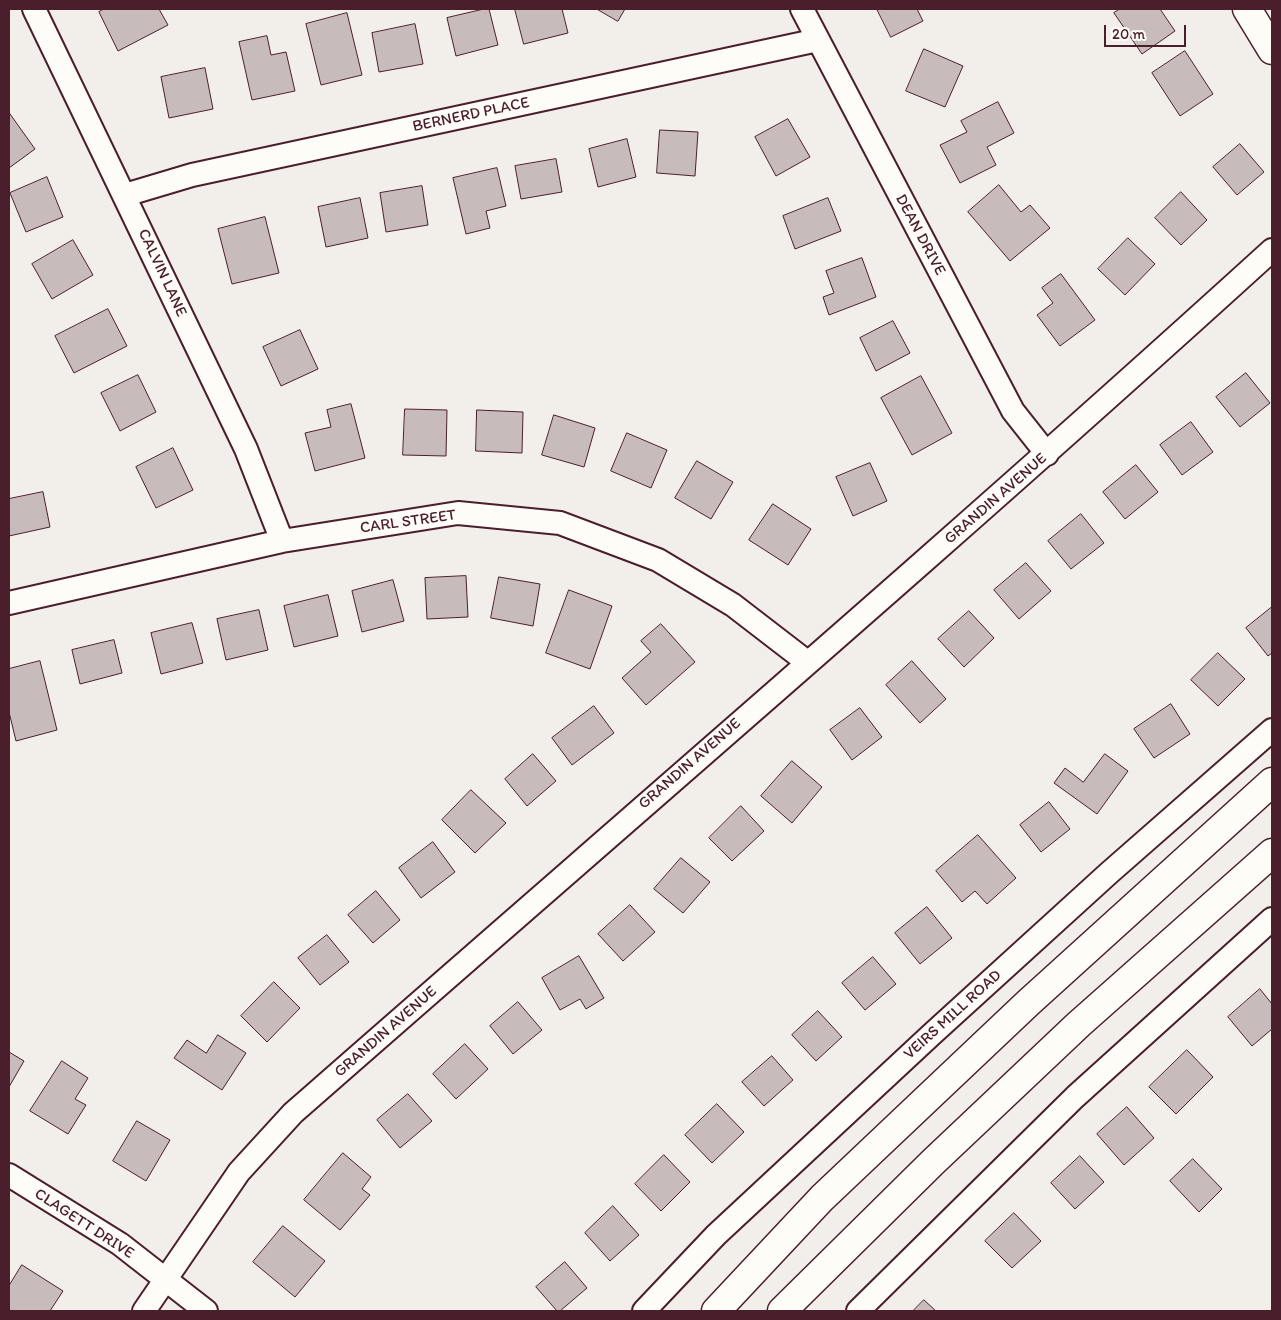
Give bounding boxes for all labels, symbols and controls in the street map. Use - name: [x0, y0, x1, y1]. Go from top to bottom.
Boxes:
- scale bar: [1106, 15, 1188, 47]
- text: 20 m: [1112, 25, 1145, 43]
- street label: BERNERD PLACE: [411, 93, 531, 137]
- street label: DEAN DRIVE: [891, 191, 949, 279]
- street label: CALVIN LANE: [133, 226, 191, 320]
- street label: GRANDIN AVENUE: [941, 449, 1051, 549]
- street label: CARL STREET: [359, 506, 457, 538]
- street label: GRANDIN AVENUE: [635, 714, 745, 814]
- street label: VEIRS MILL ROAD: [900, 966, 1006, 1064]
- street label: GRANDIN AVENUE: [331, 982, 441, 1082]
- street label: CLAGETT DRIVE: [31, 1185, 137, 1263]

